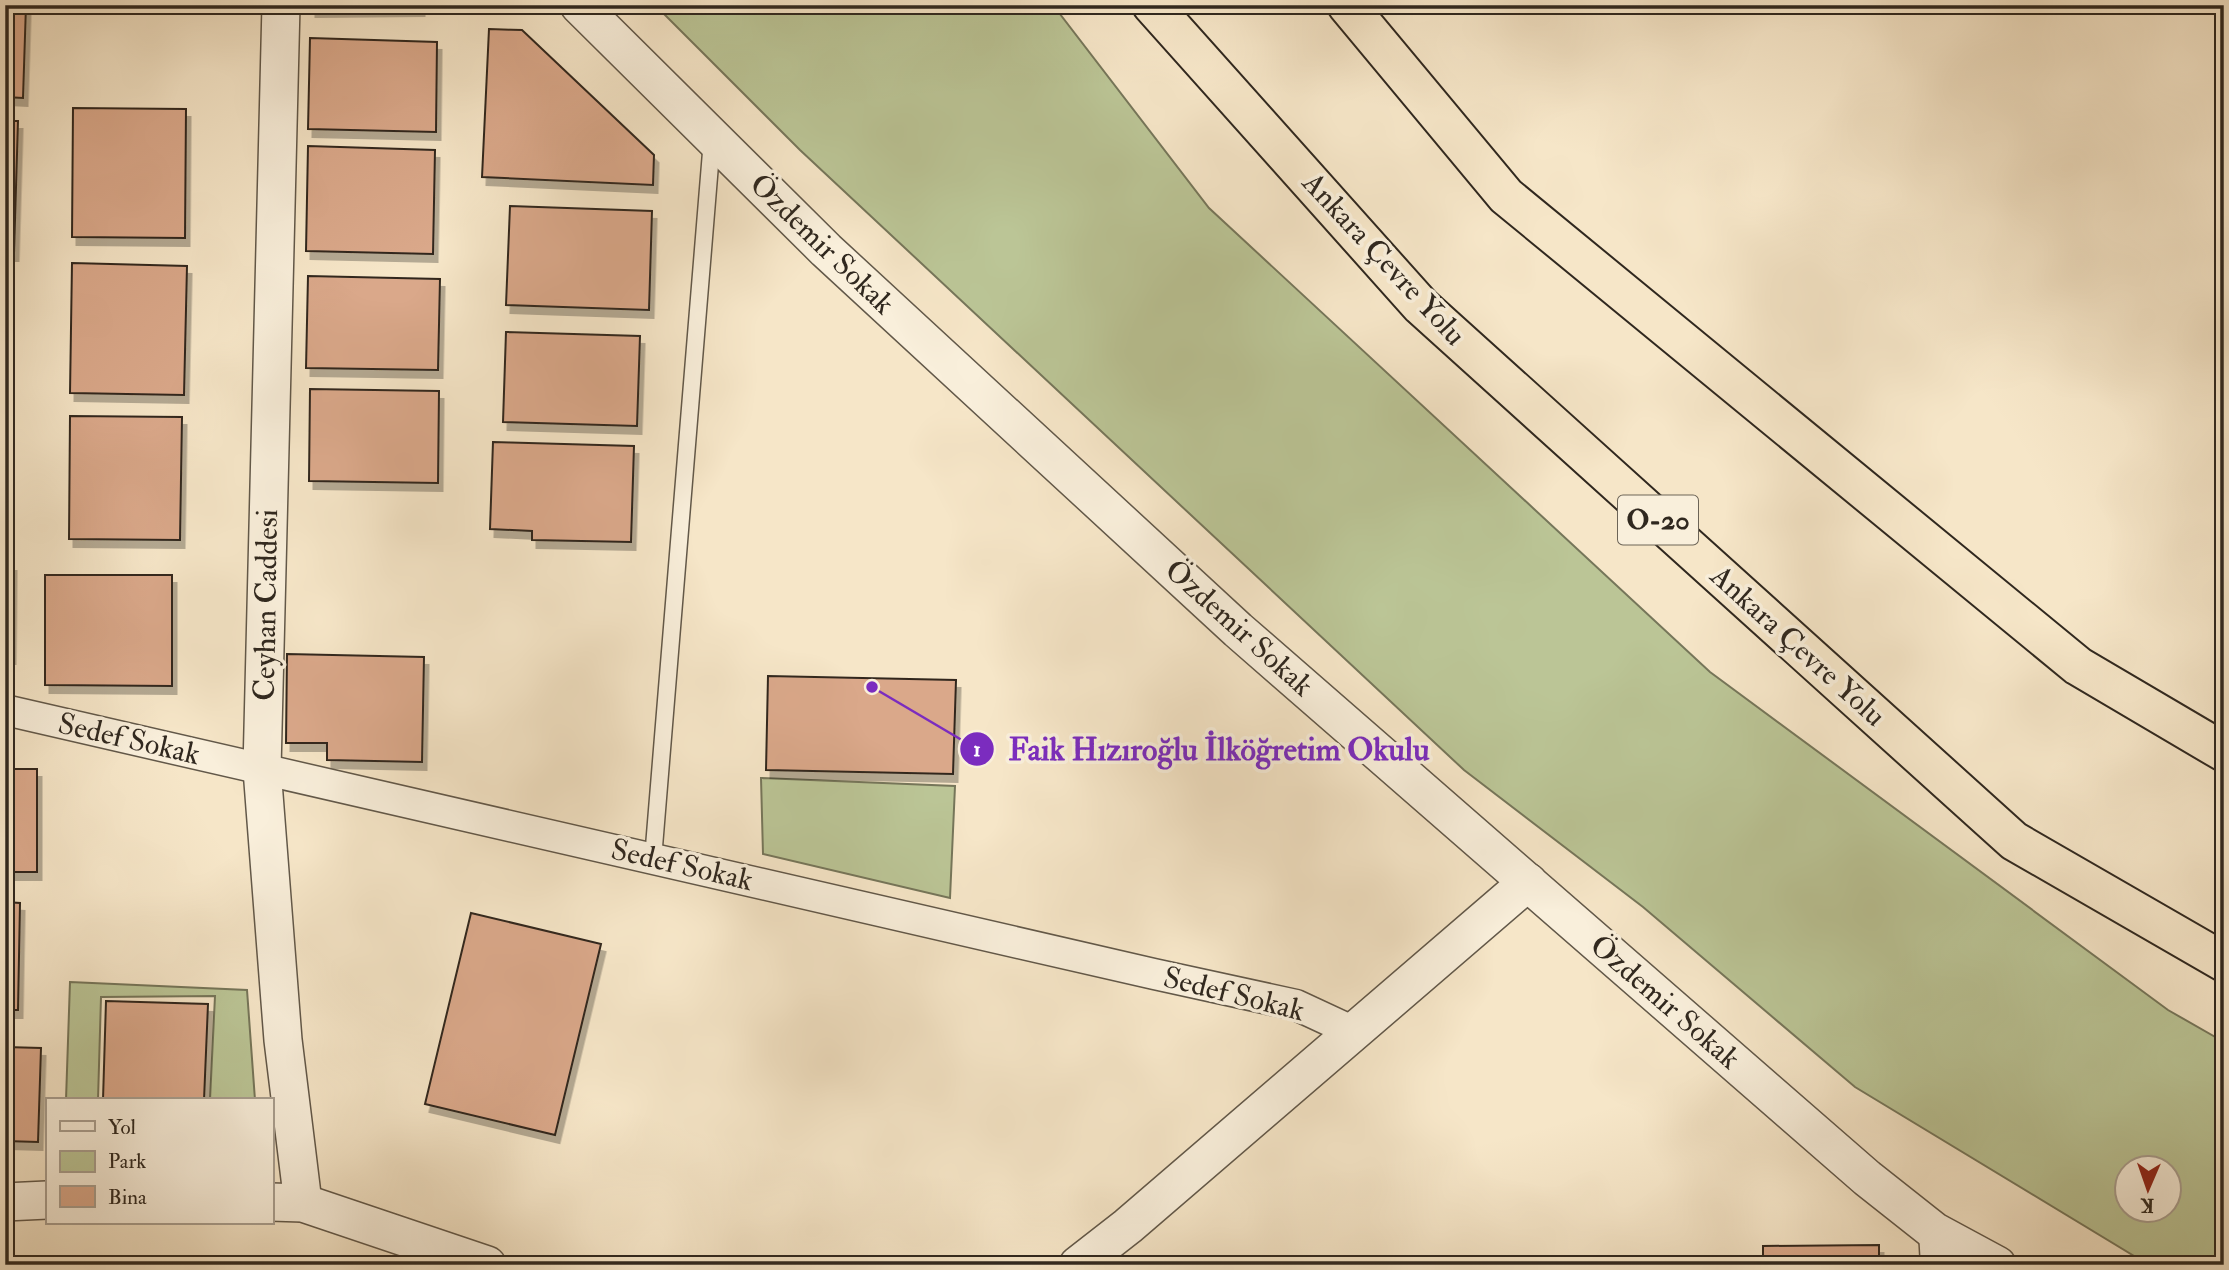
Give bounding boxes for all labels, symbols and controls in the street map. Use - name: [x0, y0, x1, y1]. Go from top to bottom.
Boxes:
- street label: Ankara Çevre Yolu: [1294, 164, 1474, 353]
- street label: Özdemir Sokak: [742, 166, 902, 322]
- road number: O-20: [1618, 496, 1698, 544]
- street label: Ceyhan Caddesi: [246, 509, 286, 701]
- street label: Özdemir Sokak: [1157, 552, 1321, 704]
- street label: Ankara Çevre Yolu: [1702, 557, 1893, 734]
- street label: Sedef Sokak: [55, 705, 203, 773]
- callout: Faik Hızıroğlu İlköğretim Okulu: [959, 722, 1443, 775]
- text: Faik Hızıroğlu İlköğretim Okulu: [1009, 730, 1430, 770]
- text: 1: [973, 736, 981, 763]
- street label: Sedef Sokak: [608, 831, 756, 899]
- street label: Özdemir Sokak: [1582, 927, 1748, 1077]
- street label: Sedef Sokak: [1159, 959, 1309, 1029]
- legend: [46, 1098, 273, 1224]
- text: Yol: [108, 1114, 136, 1141]
- text: Park: [108, 1148, 146, 1175]
- north arrow: [2114, 1154, 2184, 1224]
- text: Bina: [108, 1184, 147, 1211]
- text: K: [2140, 1193, 2154, 1217]

